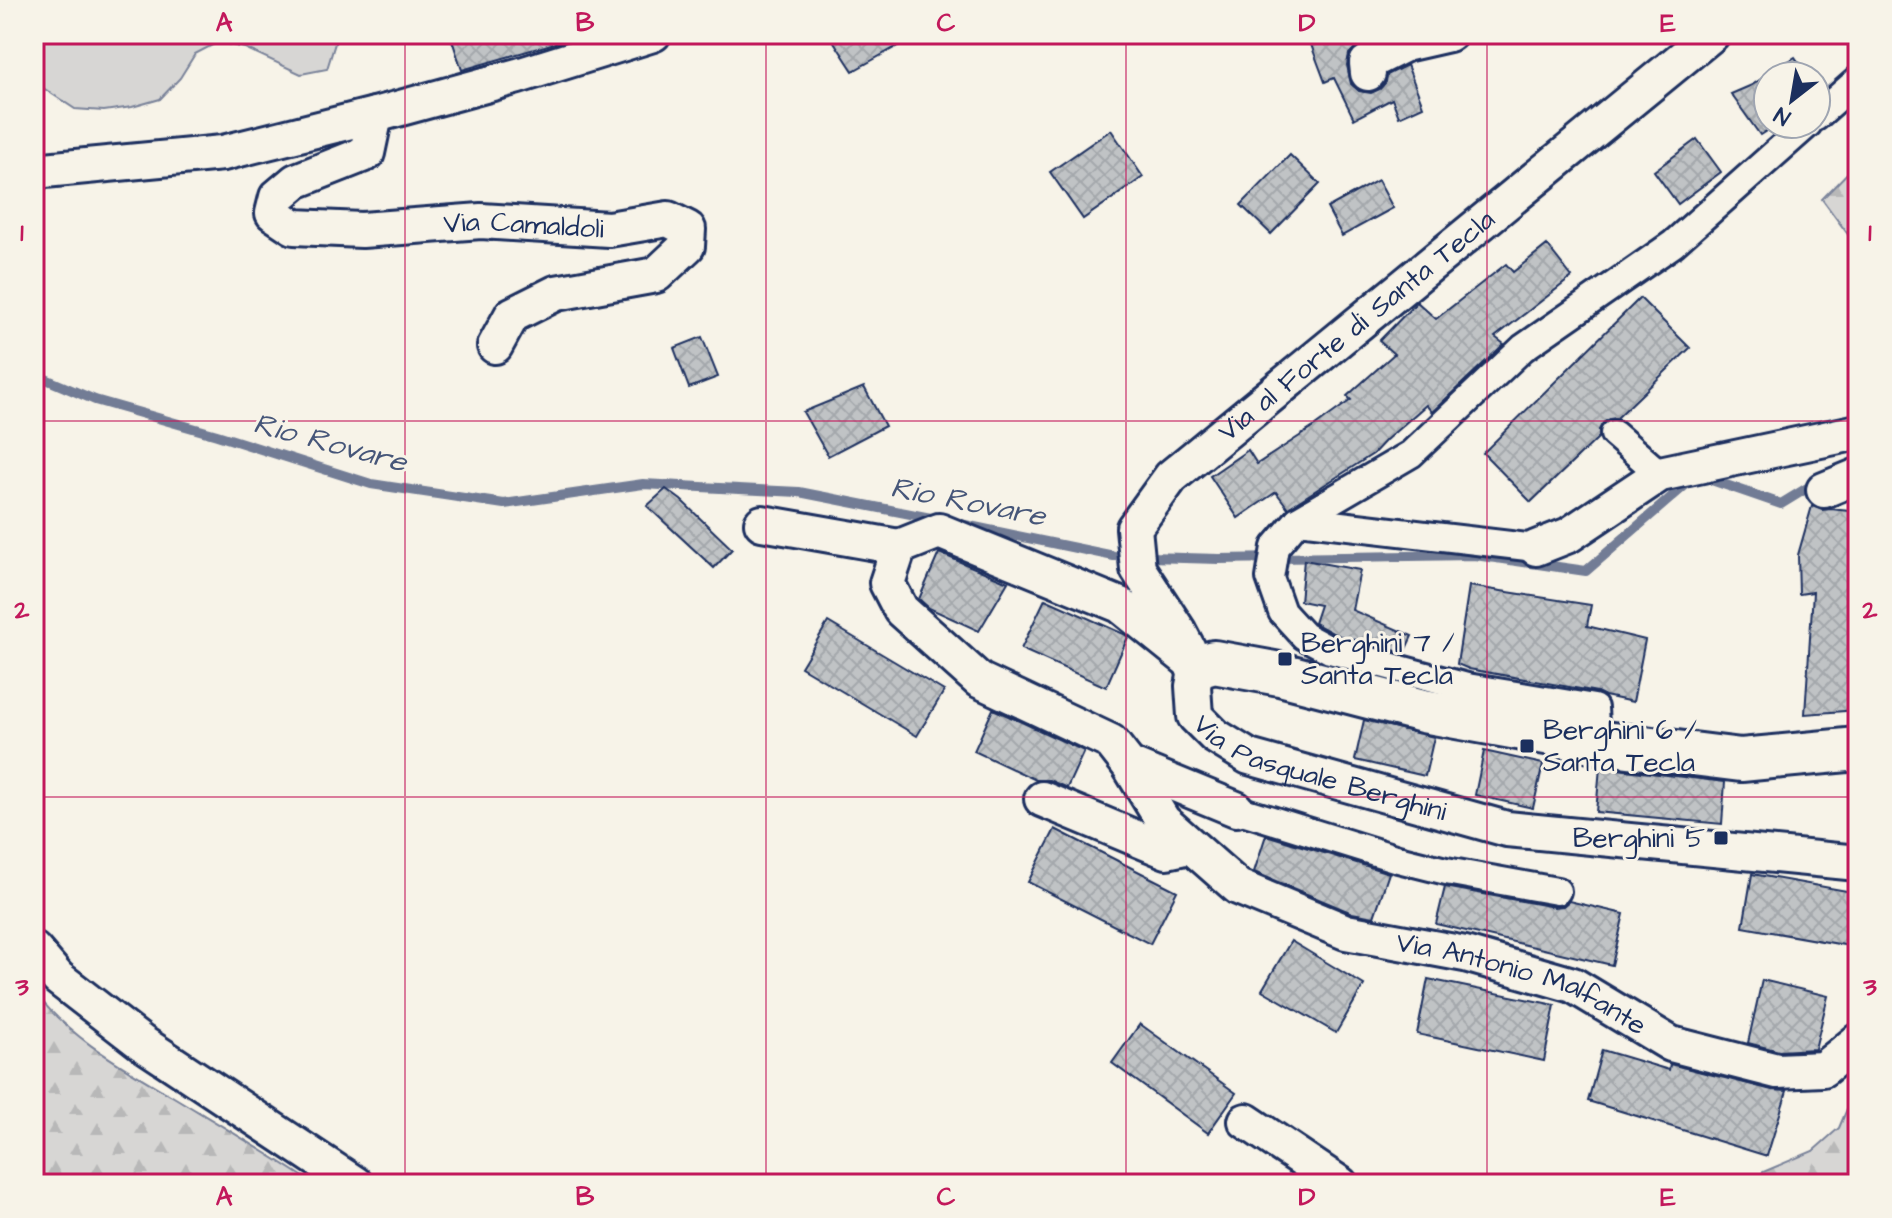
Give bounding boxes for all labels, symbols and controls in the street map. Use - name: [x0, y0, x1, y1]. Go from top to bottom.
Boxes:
- text: A: [216, 5, 233, 41]
- text: B: [576, 5, 595, 41]
- text: C: [937, 5, 956, 41]
- text: D: [1299, 5, 1316, 41]
- text: E: [1660, 5, 1676, 41]
- north arrow: [1752, 60, 1832, 140]
- text: N: [1768, 99, 1796, 133]
- street label: Via al Forte di Santa Tecla: [1210, 200, 1503, 450]
- street label: Via Camaldoli: [442, 201, 605, 248]
- text: 1: [20, 215, 24, 251]
- text: 1: [1868, 215, 1872, 251]
- water label: Rio Rovare: [249, 402, 413, 484]
- water label: Rio Rovare: [887, 466, 1051, 538]
- text: 2: [14, 592, 30, 628]
- text: 2: [1862, 592, 1878, 628]
- place label: Berghini 7 / Santa Tecla: [1301, 624, 1455, 695]
- marker: Berghini 7 / Santa Tecla: [1276, 650, 1294, 668]
- street label: Via Pasquale Berghini: [1184, 705, 1451, 831]
- place label: Berghini 6 / Santa Tecla: [1543, 711, 1697, 782]
- marker: Berghini 6 / Santa Tecla: [1518, 737, 1536, 755]
- place label: Berghini 5: [1573, 819, 1705, 859]
- marker: Berghini 5: [1712, 829, 1730, 847]
- street label: Via Antonio Malfante: [1393, 922, 1654, 1044]
- text: 3: [14, 969, 29, 1005]
- text: 3: [1862, 969, 1877, 1005]
- text: A: [216, 1179, 233, 1215]
- text: B: [576, 1179, 595, 1215]
- text: C: [937, 1179, 956, 1215]
- text: D: [1299, 1179, 1316, 1215]
- text: E: [1660, 1179, 1676, 1215]

